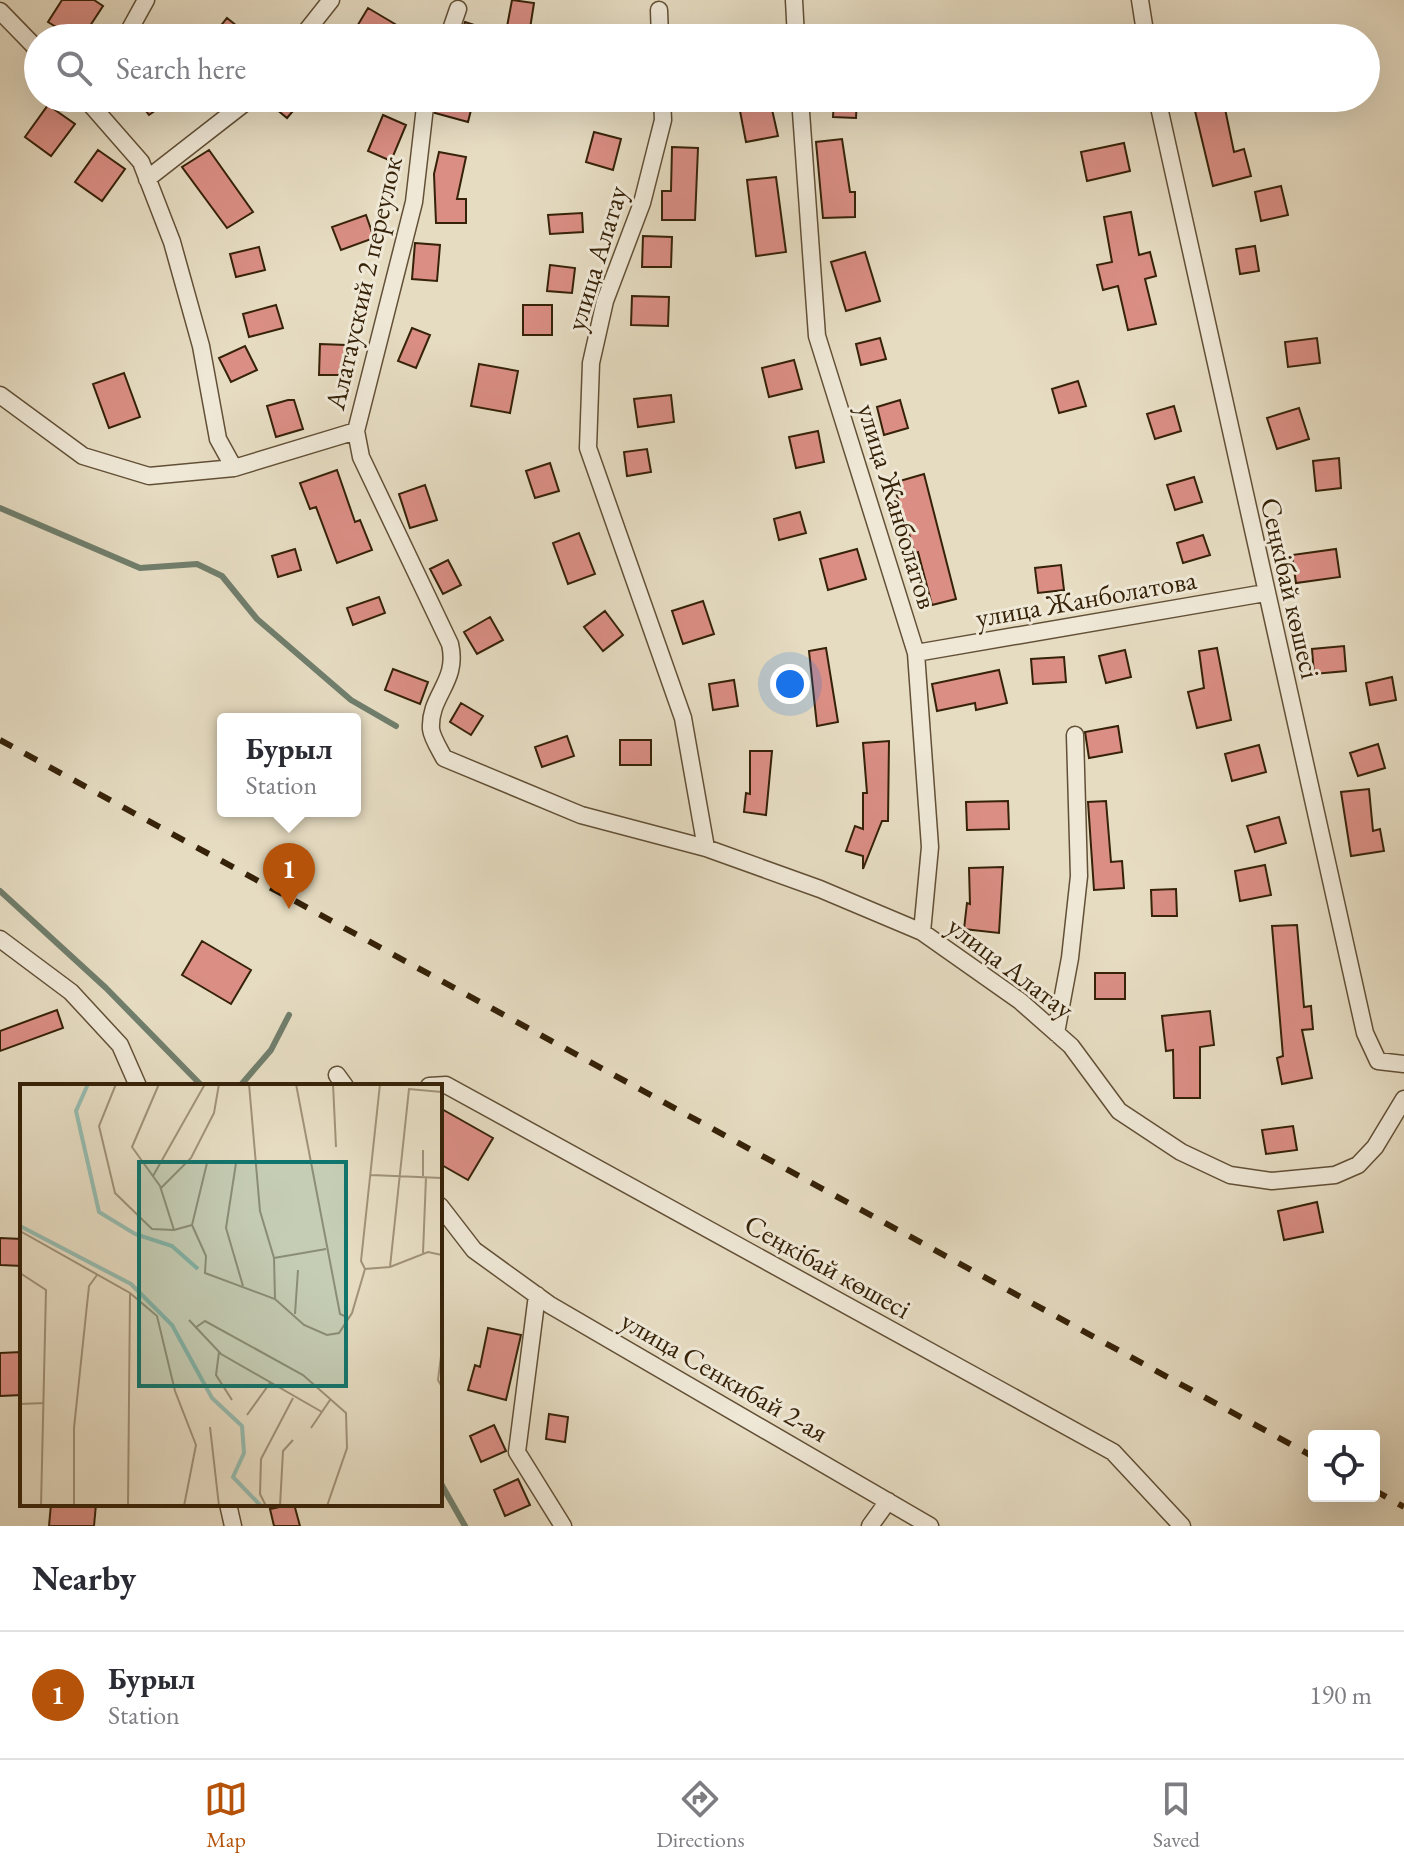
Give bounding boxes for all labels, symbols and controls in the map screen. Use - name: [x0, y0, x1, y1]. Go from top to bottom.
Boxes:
- search box: [24, 24, 1380, 112]
- icon: search: [52, 46, 96, 90]
- text: Search here: [116, 49, 246, 88]
- street label: Алатауский 2 переулок: [316, 153, 410, 414]
- street label: улица Алатау: [557, 180, 635, 335]
- street label: улица Жанболатов: [850, 399, 946, 613]
- street label: Сеңкібай көшесі: [1253, 494, 1329, 682]
- street label: улица Жанболатова: [973, 561, 1200, 635]
- your location: [770, 664, 810, 704]
- popup: [217, 713, 361, 817]
- text: Бурыл: [245, 729, 333, 768]
- text: Station: [245, 768, 317, 802]
- pin: 1: [263, 843, 315, 909]
- street label: улица Алатау: [940, 908, 1082, 1027]
- inset map: [20, 1084, 442, 1506]
- street label: Сеңкібай көшесі: [738, 1205, 918, 1327]
- street label: улица Сенкибай 2-ая: [615, 1302, 835, 1450]
- map controls: [1308, 1430, 1380, 1502]
- button: locate: [1308, 1430, 1380, 1502]
- text: Nearby: [32, 1556, 136, 1600]
- text: Бурыл: [108, 1659, 195, 1698]
- text: 1: [51, 1678, 65, 1712]
- text: 190 m: [1309, 1678, 1372, 1712]
- text: Station: [108, 1698, 180, 1732]
- tab: Map: [204, 1777, 248, 1854]
- tab: Directions: [656, 1777, 745, 1854]
- tab: Saved: [1153, 1777, 1200, 1854]

